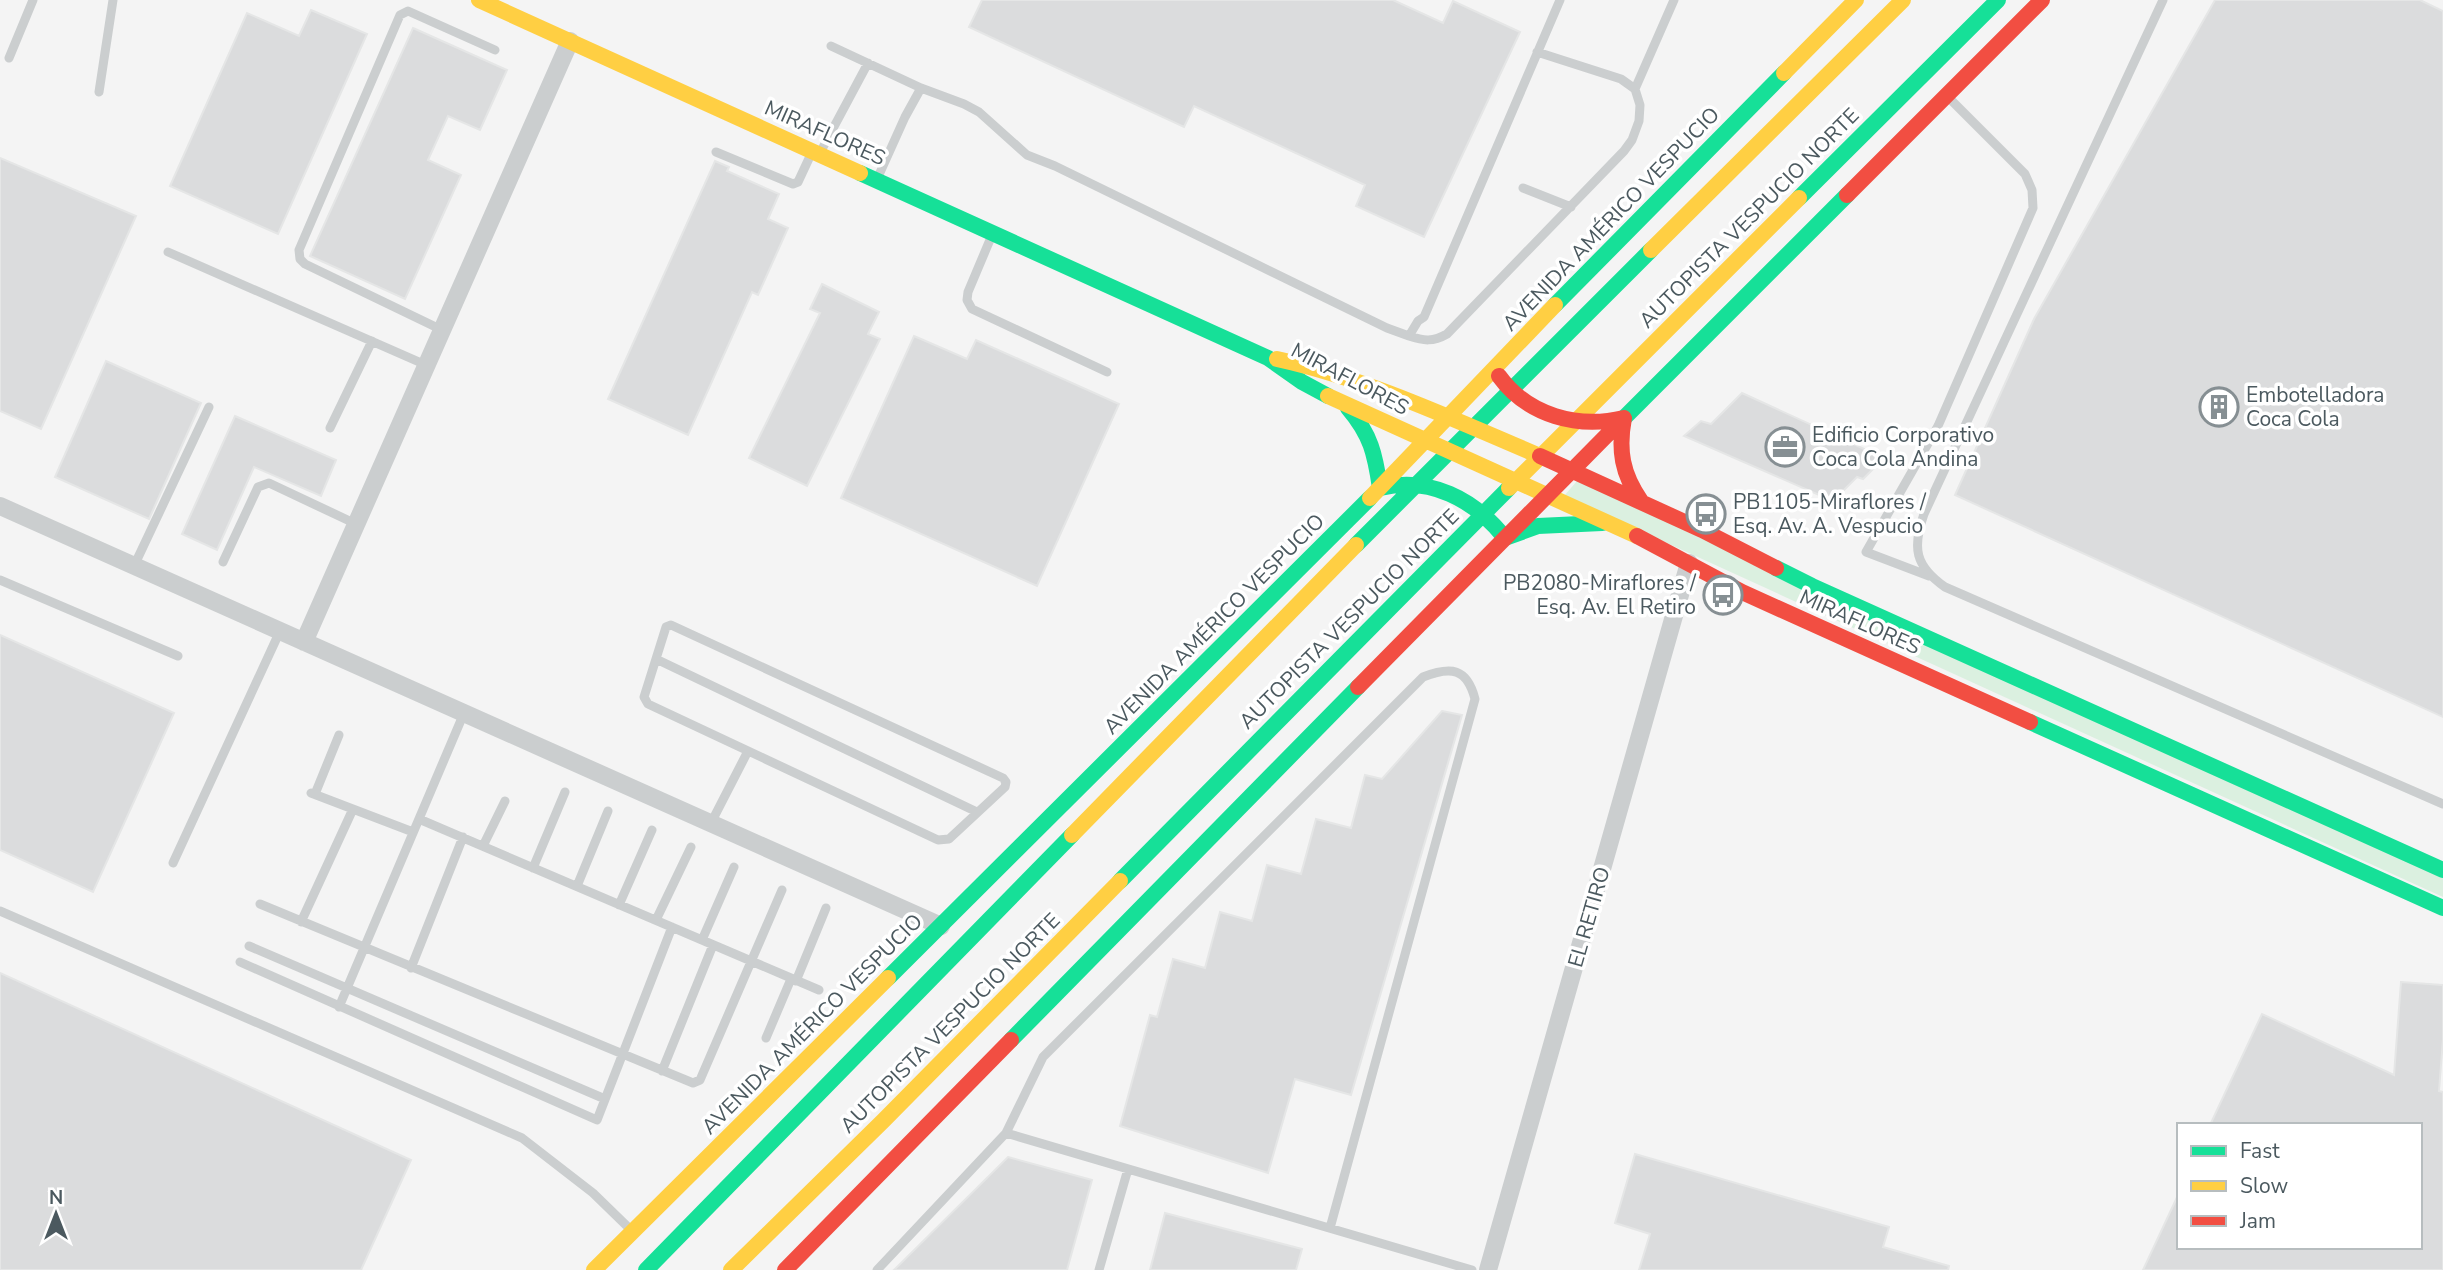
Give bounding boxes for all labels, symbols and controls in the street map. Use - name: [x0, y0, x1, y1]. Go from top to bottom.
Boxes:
- street label: MIRAFLORES: [760, 94, 890, 172]
- street label: AVENIDA AMÉRICO VESPUCIO: [1496, 101, 1726, 337]
- street label: AUTOPISTA VESPUCIO NORTE: [1633, 102, 1865, 334]
- street label: MIRAFLORES: [1286, 336, 1414, 422]
- place label: Embotelladora Coca Cola: [2246, 381, 2384, 433]
- building icon: Embotelladora Coca Cola: [2198, 386, 2240, 428]
- place label: Edificio Corporativo Coca Cola Andina: [1812, 421, 1994, 473]
- office icon: Edificio Corporativo Coca Cola Andina: [1764, 426, 1806, 468]
- place label: PB1105-Miraflores / Esq. Av. A. Vespucio: [1733, 488, 1927, 540]
- bus stop icon: PB1105-Miraflores / Esq. Av. A. Vespucio: [1685, 493, 1727, 535]
- street label: AUTOPISTA VESPUCIO NORTE: [1233, 503, 1465, 735]
- street label: AVENIDA AMÉRICO VESPUCIO: [1097, 507, 1331, 741]
- place label: PB2080-Miraflores / Esq. Av. El Retiro: [1503, 569, 1697, 621]
- bus stop icon: PB2080-Miraflores / Esq. Av. El Retiro: [1702, 574, 1744, 616]
- street label: MIRAFLORES: [1795, 583, 1925, 661]
- street label: EL RETIRO: [1561, 864, 1617, 970]
- street label: AVENIDA AMÉRICO VESPUCIO: [695, 907, 929, 1141]
- street label: AUTOPISTA VESPUCIO NORTE: [834, 907, 1066, 1139]
- legend: [2177, 1123, 2422, 1249]
- text: Fast: [2240, 1137, 2280, 1165]
- text: Slow: [2240, 1172, 2289, 1200]
- north arrow: [21, 1179, 91, 1249]
- text: N: [49, 1185, 63, 1211]
- text: Jam: [2239, 1207, 2276, 1235]

